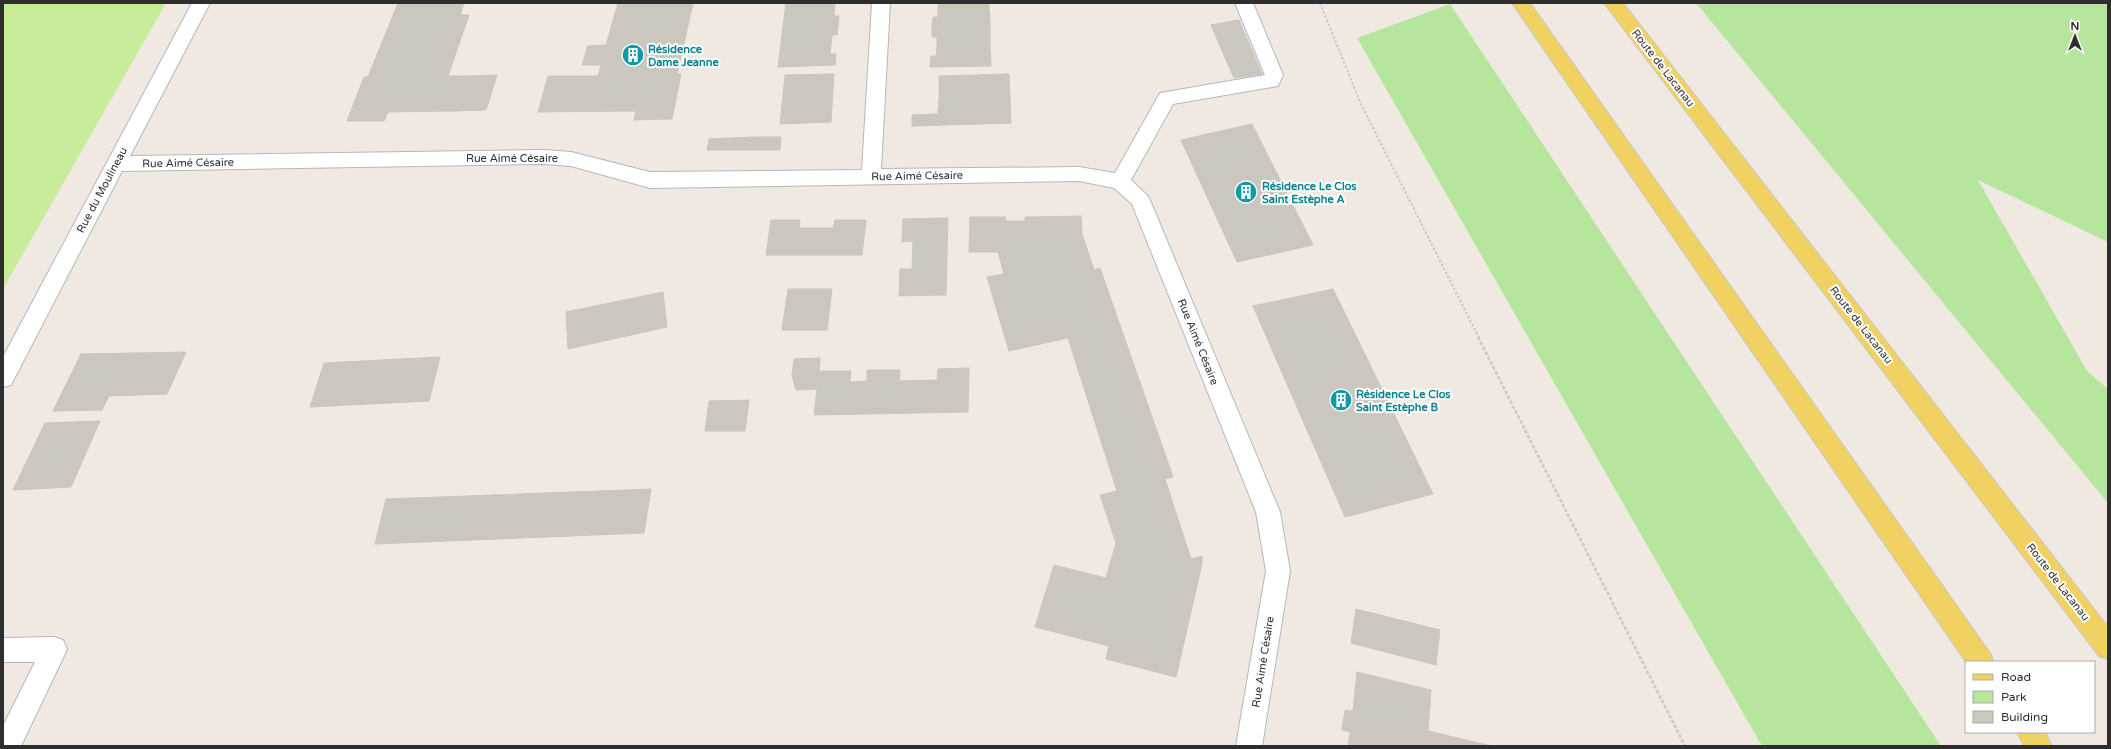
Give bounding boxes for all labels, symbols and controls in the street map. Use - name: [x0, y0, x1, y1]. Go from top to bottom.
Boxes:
- north arrow: [2055, 16, 2095, 56]
- text: N: [2071, 20, 2079, 33]
- street label: Route de Lacanau: [1629, 27, 1697, 109]
- building icon: Résidence Dame Jeanne: [620, 42, 646, 68]
- place label: Résidence Dame Jeanne: [648, 43, 719, 69]
- street label: Rue du Moulineau: [74, 145, 130, 235]
- street label: Rue Aimé Césaire: [466, 152, 558, 165]
- street label: Rue Aimé Césaire: [142, 156, 234, 170]
- street label: Rue Aimé Césaire: [871, 169, 963, 183]
- building icon: Résidence Le Clos Saint Estèphe A: [1233, 179, 1259, 205]
- place label: Résidence Le Clos Saint Estèphe A: [1262, 180, 1357, 207]
- street label: Route de Lacanau: [1827, 284, 1895, 366]
- street label: Rue Aimé Césaire: [1175, 297, 1221, 387]
- building icon: Résidence Le Clos Saint Estèphe B: [1328, 387, 1354, 413]
- place label: Résidence Le Clos Saint Estèphe B: [1356, 388, 1451, 415]
- street label: Route de Lacanau: [2024, 541, 2092, 623]
- street label: Rue Aimé Césaire: [1249, 616, 1277, 708]
- legend: [1965, 661, 2095, 733]
- text: Road: [2001, 670, 2031, 684]
- text: Park: [2001, 690, 2027, 704]
- text: Building: [2001, 710, 2048, 724]

